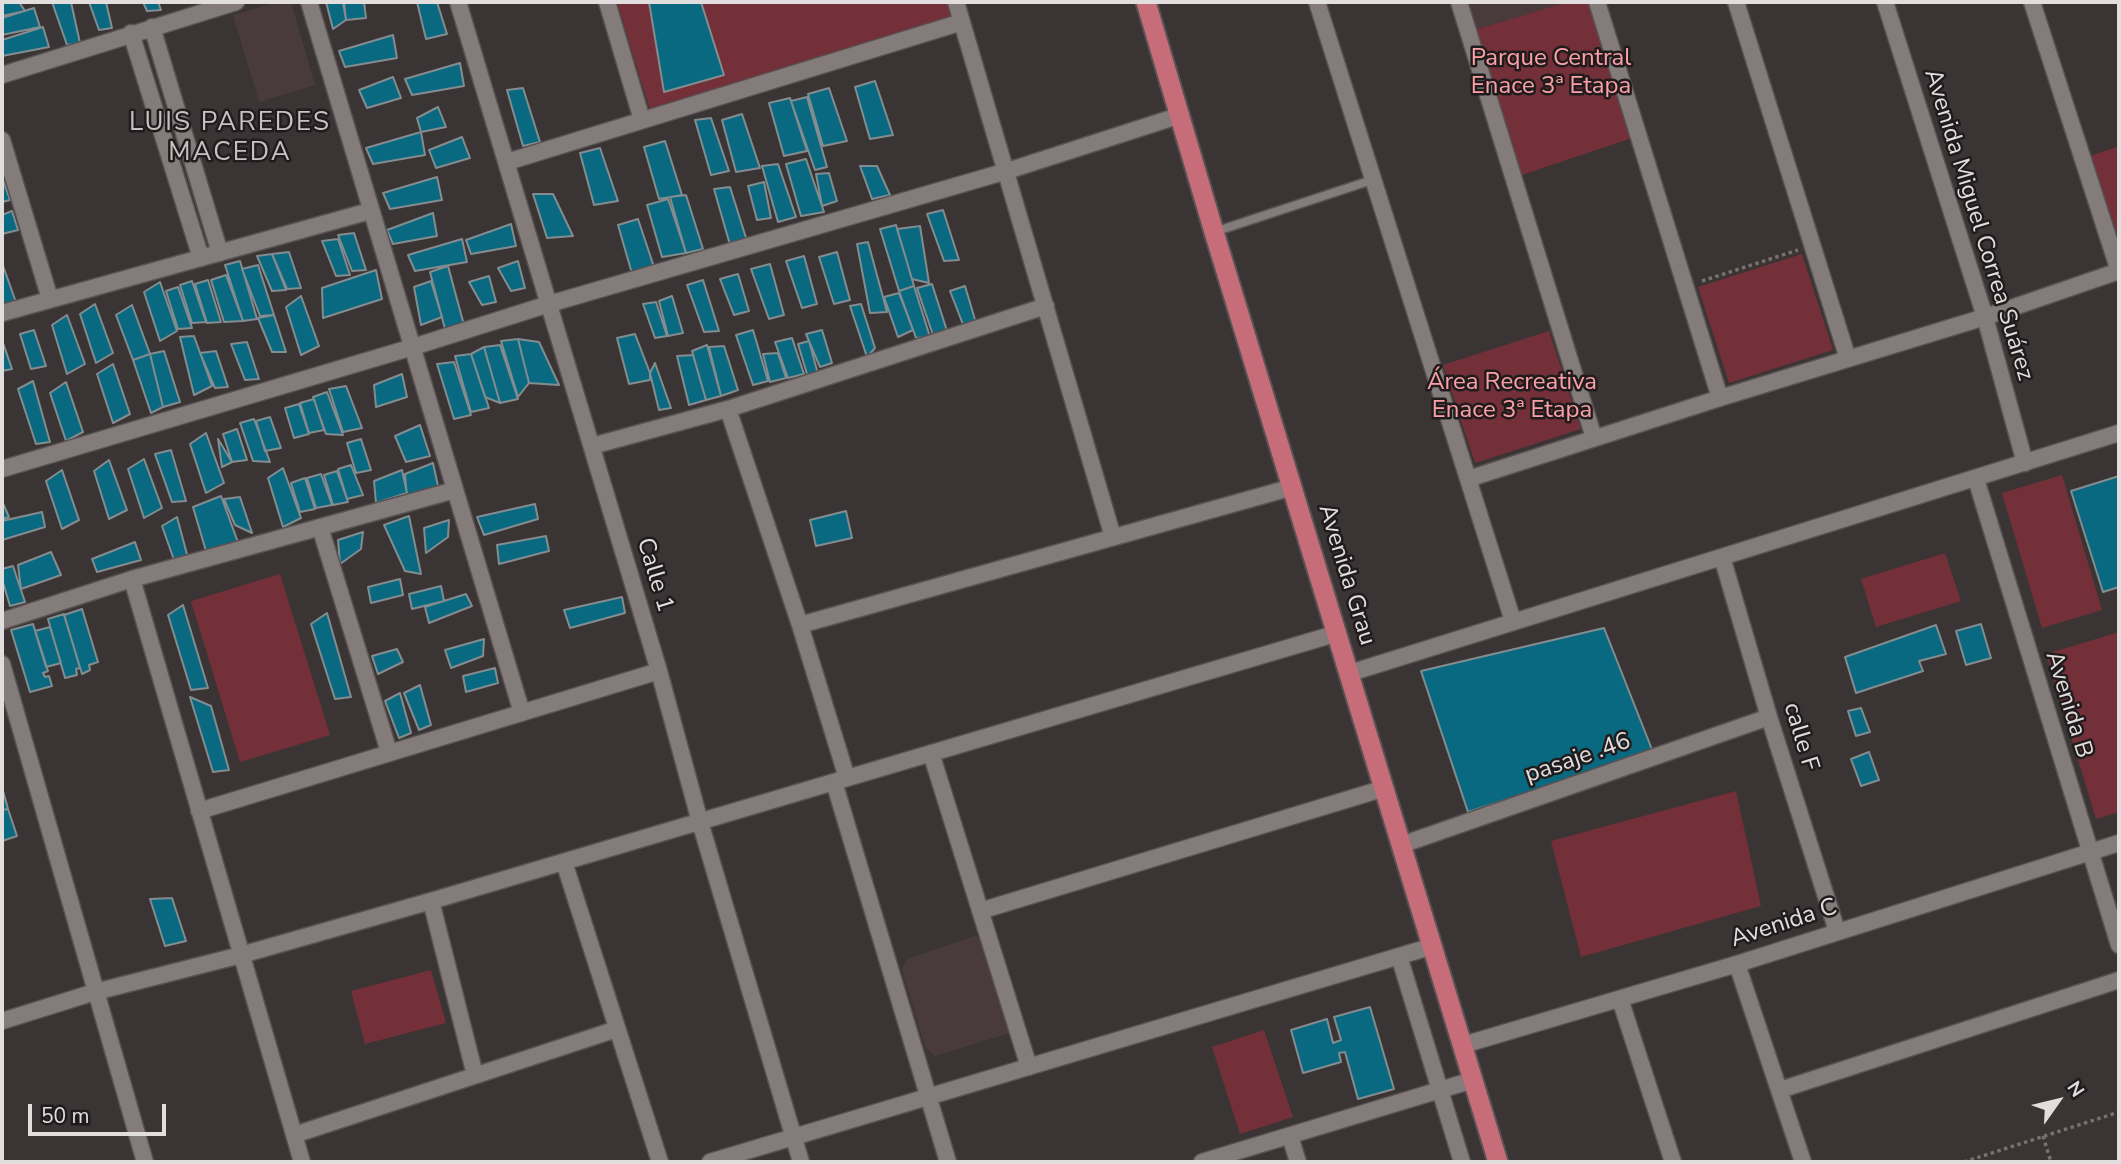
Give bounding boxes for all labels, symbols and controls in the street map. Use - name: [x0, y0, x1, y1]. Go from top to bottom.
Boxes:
- park label: Parque Central Enace 3ª Etapa: [1471, 45, 1631, 101]
- street label: Avenida Miguel Correa Suárez: [1917, 66, 2039, 384]
- district label: LUIS PAREDES MACEDA: [131, 108, 329, 170]
- park label: Área Recreativa Enace 3ª Etapa: [1427, 369, 1597, 425]
- street label: Avenida Grau: [1311, 501, 1381, 649]
- street label: Calle 1: [629, 534, 679, 616]
- street label: Avenida B: [2038, 648, 2098, 762]
- street label: calle F: [1776, 699, 1824, 775]
- street label: pasaje .46: [1521, 728, 1635, 790]
- street label: Avenida C: [1727, 893, 1841, 955]
- north arrow: [2023, 1066, 2093, 1136]
- text: N: [2061, 1076, 2090, 1102]
- scale bar: [32, 1090, 170, 1134]
- text: 50 m: [41, 1102, 90, 1130]

